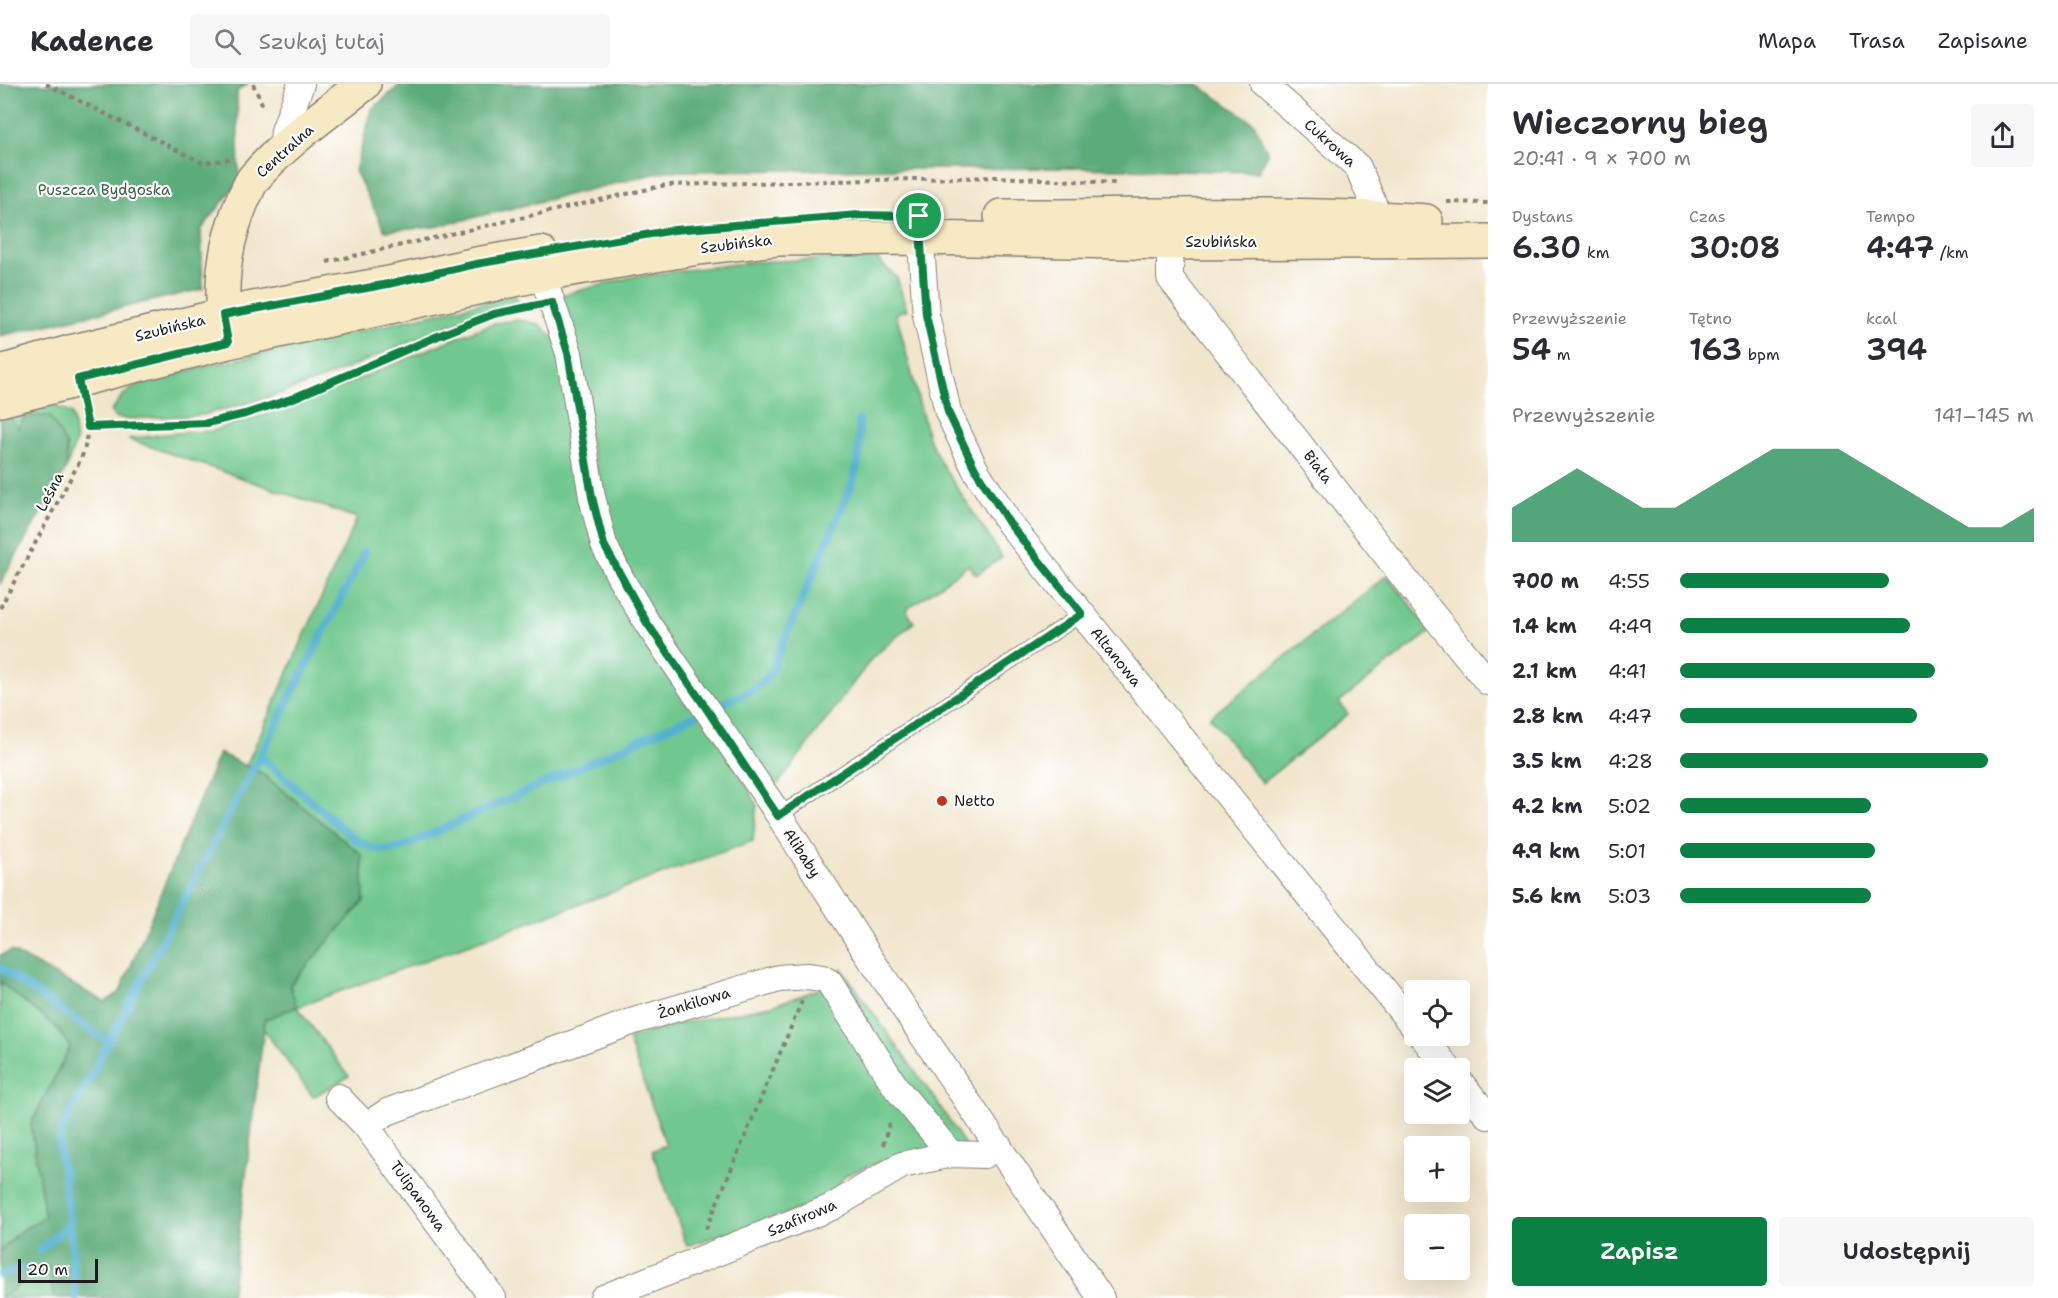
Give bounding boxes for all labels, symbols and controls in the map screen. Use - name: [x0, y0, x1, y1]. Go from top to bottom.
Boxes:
- search box: [190, 14, 610, 68]
- text: Kadence: [30, 22, 154, 60]
- icon: search: [211, 25, 244, 58]
- text: Szukaj tutaj: [259, 27, 385, 56]
- text: Mapa: [1758, 27, 1816, 55]
- text: Trasa: [1849, 27, 1905, 55]
- text: Zapisane: [1938, 27, 2028, 55]
- text: Wieczorny bieg: [1512, 100, 1768, 145]
- button: share: [1971, 104, 2034, 167]
- street label: Cukrowa: [1300, 114, 1361, 172]
- street label: Centralna: [252, 119, 319, 182]
- text: 20:41 · 9 × 700 m: [1512, 145, 1691, 171]
- park label: Puszcza Bydgoska: [38, 180, 171, 200]
- pin: [893, 190, 944, 241]
- icon: arrive: [902, 199, 935, 232]
- text: Dystans: [1512, 206, 1573, 227]
- text: Czas: [1689, 206, 1726, 227]
- text: Tempo: [1866, 206, 1915, 227]
- text: 6.30: [1512, 227, 1581, 268]
- text: 30:08: [1689, 227, 1781, 268]
- text: 4:47: [1866, 227, 1935, 268]
- street label: Szubińska: [699, 230, 773, 258]
- street label: Szubińska: [1185, 232, 1258, 252]
- text: km: [1581, 242, 1609, 263]
- text: /km: [1935, 242, 1969, 263]
- text: Przewyższenie: [1512, 308, 1627, 329]
- text: Tętno: [1689, 308, 1732, 329]
- text: kcal: [1866, 308, 1897, 329]
- street label: Szubińska: [133, 309, 208, 346]
- text: 54: [1512, 329, 1551, 370]
- text: 163: [1689, 329, 1742, 370]
- text: 394: [1866, 329, 1927, 370]
- text: m: [1551, 344, 1571, 365]
- text: bpm: [1742, 344, 1780, 365]
- text: Przewyższenie: [1512, 402, 1656, 428]
- text: 141–145 m: [1934, 402, 2034, 428]
- street label: Biała: [1299, 446, 1338, 488]
- street label: Leśna: [31, 468, 69, 515]
- text: 700 m: [1512, 568, 1579, 594]
- text: 4:55: [1608, 568, 1650, 594]
- text: 1.4 km: [1512, 613, 1577, 639]
- text: 4:49: [1608, 613, 1653, 639]
- street label: Altanowa: [1086, 623, 1146, 691]
- text: 2.1 km: [1512, 658, 1577, 684]
- text: 4:41: [1608, 658, 1647, 684]
- text: 2.8 km: [1512, 703, 1583, 729]
- text: 4:47: [1608, 703, 1652, 729]
- text: 3.5 km: [1512, 748, 1582, 774]
- text: 4:28: [1608, 748, 1653, 774]
- place label: Netto: [954, 791, 995, 811]
- text: 4.2 km: [1512, 793, 1582, 819]
- text: 5:02: [1608, 793, 1651, 819]
- marker: Netto: [935, 794, 949, 808]
- street label: Alibaby: [779, 825, 825, 881]
- text: 4.9 km: [1512, 838, 1580, 864]
- text: 5:01: [1608, 838, 1646, 864]
- text: 5.6 km: [1512, 883, 1581, 909]
- text: 5:03: [1608, 883, 1651, 909]
- map controls: [1404, 980, 1470, 1280]
- button: locate: [1404, 980, 1470, 1046]
- street label: Żonkilowa: [655, 982, 733, 1023]
- button: layers: [1404, 1058, 1470, 1124]
- button: +: [1404, 1136, 1470, 1202]
- street label: Tulipanowa: [386, 1157, 451, 1236]
- street label: Szafirowa: [764, 1194, 840, 1241]
- button: −: [1404, 1214, 1470, 1280]
- button: Zapisz: [1512, 1217, 1767, 1286]
- button: Udostępnij: [1779, 1217, 2034, 1286]
- scale bar: [18, 1256, 98, 1284]
- text: 20 m: [27, 1259, 68, 1280]

